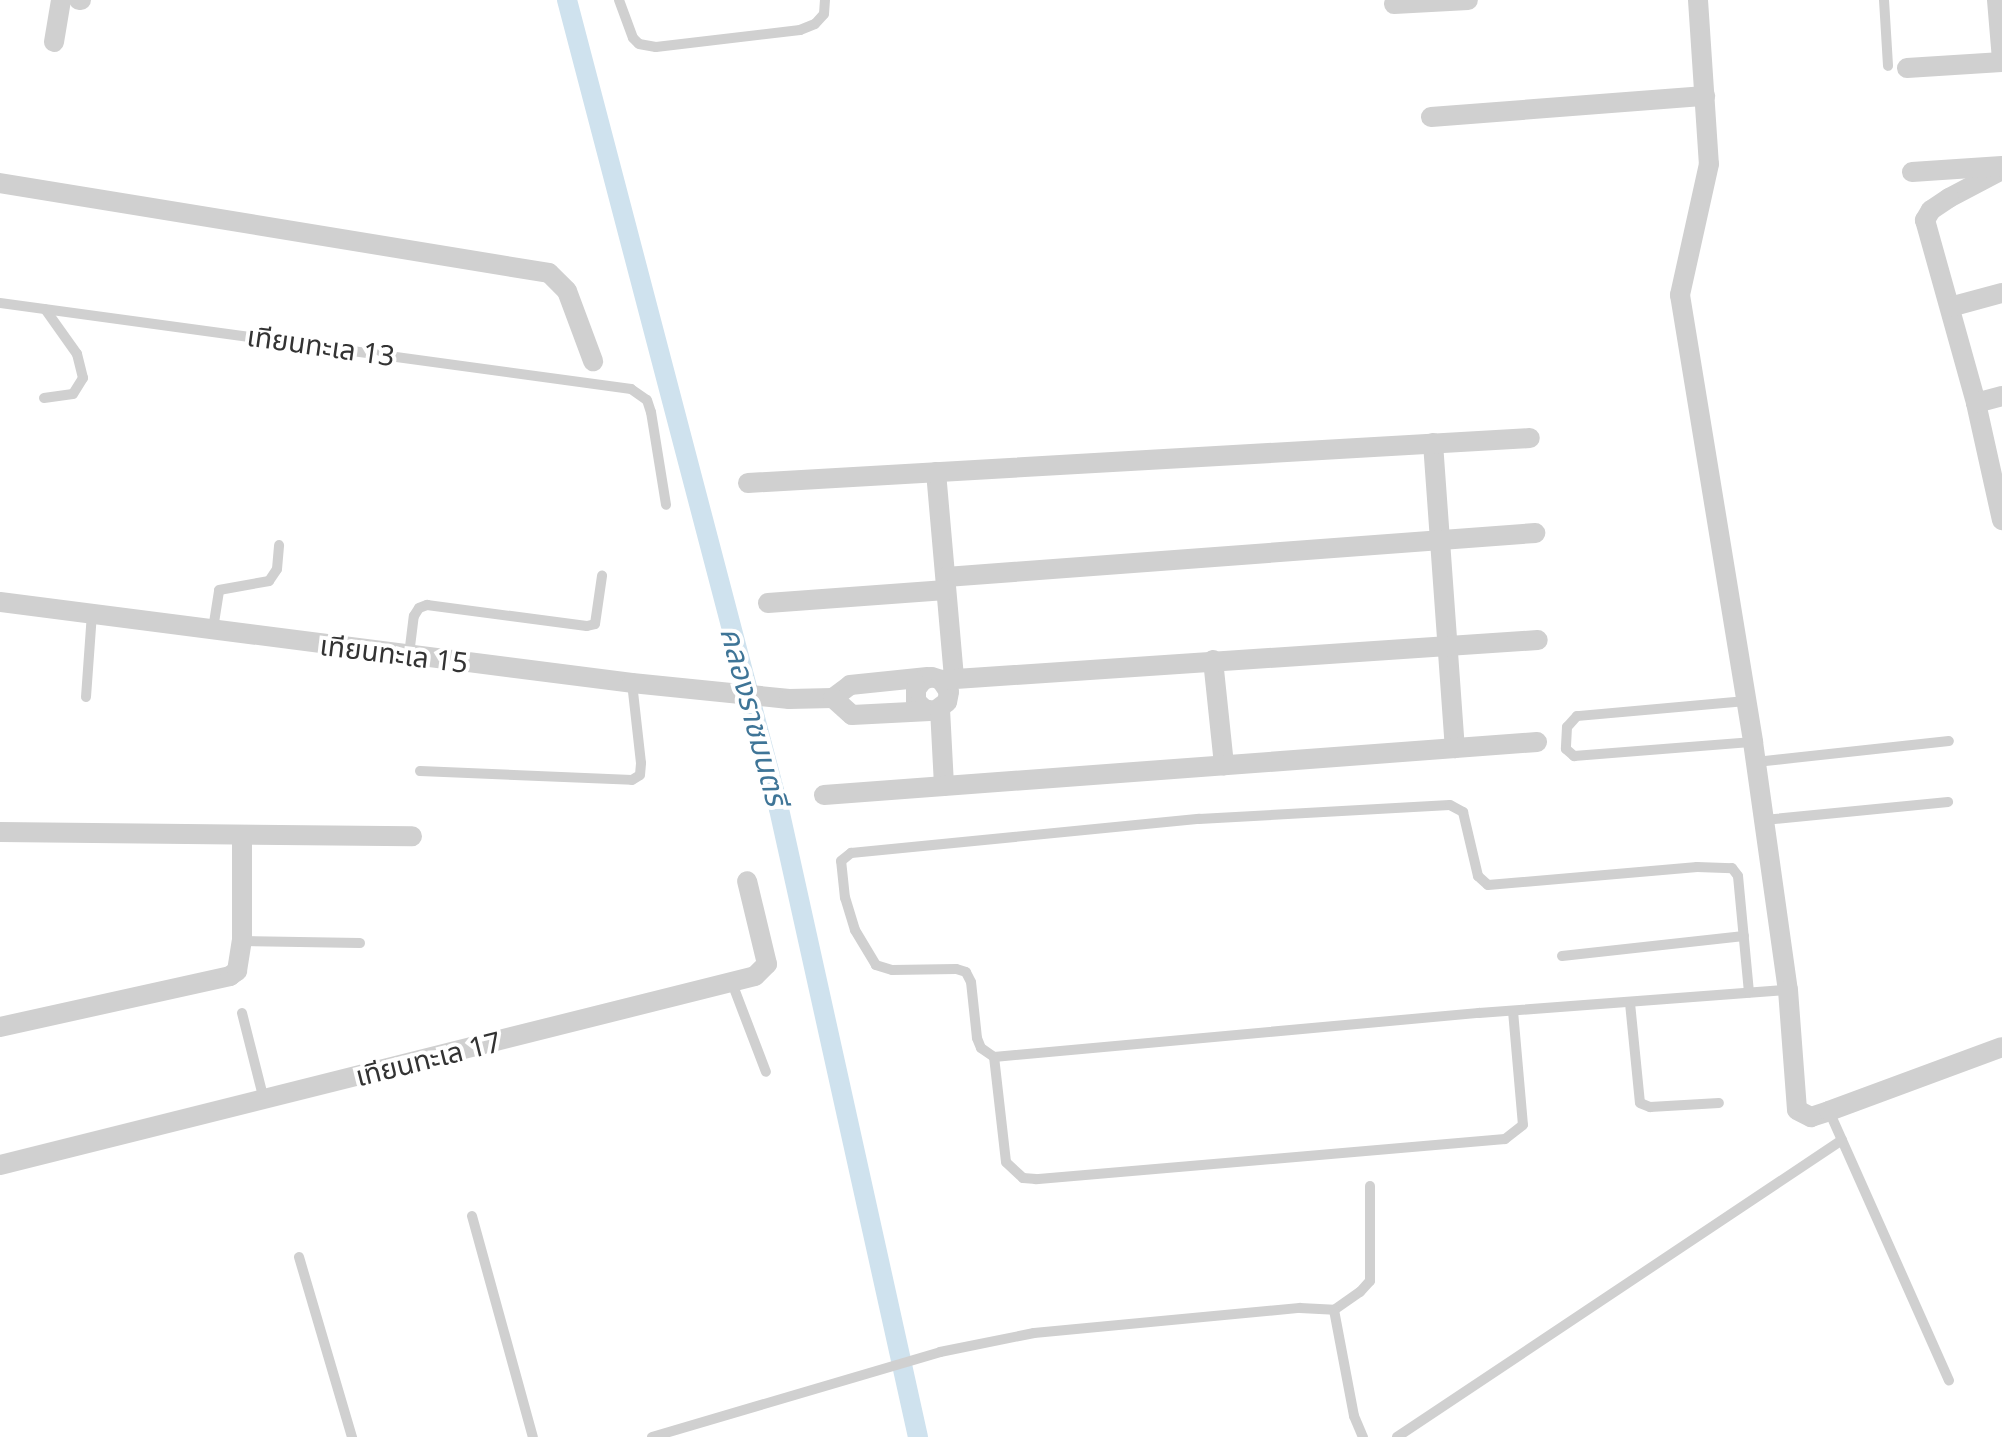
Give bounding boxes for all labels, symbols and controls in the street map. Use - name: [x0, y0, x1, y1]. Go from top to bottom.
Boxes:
- street label: เทียนทะเล 13: [245, 318, 397, 372]
- water label: คลองราชมนตรี: [713, 623, 795, 809]
- street label: เทียนทะเล 15: [318, 627, 470, 679]
- street label: เทียนทะเล 17: [352, 1024, 504, 1092]

